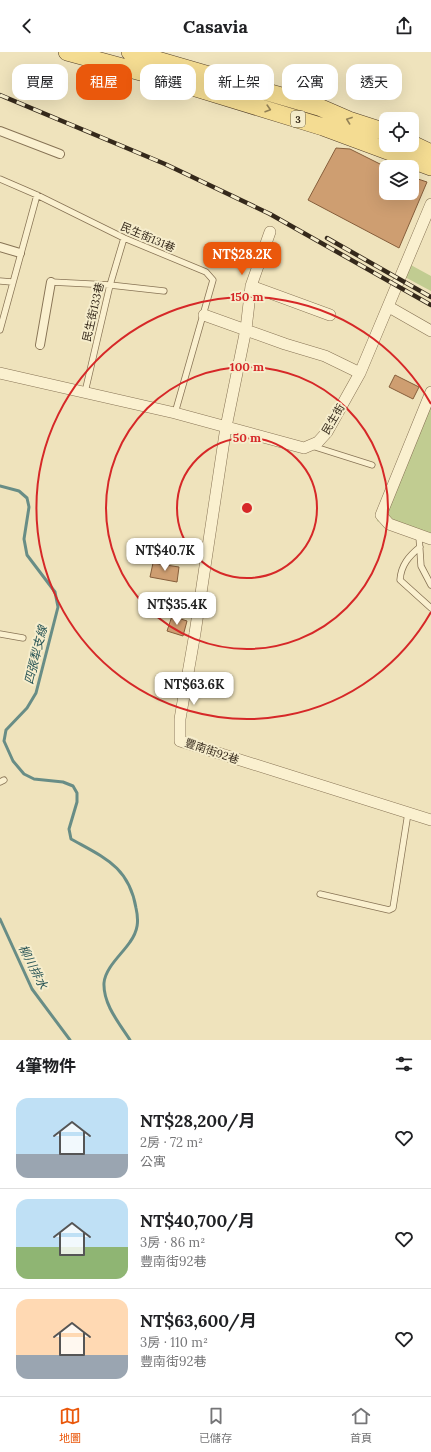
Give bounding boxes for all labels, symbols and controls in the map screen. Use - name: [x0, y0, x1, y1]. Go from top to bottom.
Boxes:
- icon: back: [16, 15, 38, 37]
- text: Casavia: [183, 15, 248, 38]
- icon: share: [393, 15, 415, 37]
- chip: 買屋: [12, 64, 68, 100]
- chip: 租屋: [76, 64, 132, 100]
- chip: 篩選: [140, 64, 196, 100]
- chip: 新上架: [204, 64, 274, 100]
- chip: 公寓: [282, 64, 338, 100]
- chip: 透天: [346, 64, 402, 100]
- one-way arrow: [264, 104, 271, 113]
- road number: 3: [291, 111, 305, 127]
- map controls: [379, 112, 419, 200]
- button: locate: [379, 112, 419, 152]
- one-way arrow: [346, 116, 353, 124]
- button: layers: [379, 160, 419, 200]
- street label: 民生街131巷: [119, 219, 177, 255]
- pin: NT$28.2K: [201, 242, 283, 276]
- text: NT$28.2K: [212, 246, 272, 263]
- street label: 民生街133巷: [79, 281, 107, 343]
- text: 150 m: [230, 289, 264, 304]
- text: 100 m: [230, 359, 264, 374]
- street label: 民生街: [319, 401, 347, 437]
- text: 50 m: [233, 430, 261, 445]
- centre of rings: [240, 501, 254, 515]
- pin: NT$40.7K: [124, 538, 206, 572]
- text: NT$40.7K: [135, 542, 195, 559]
- pin: NT$35.4K: [136, 592, 218, 626]
- text: NT$35.4K: [147, 596, 207, 613]
- water label: 四張犁支線: [21, 622, 51, 686]
- pin: NT$63.6K: [153, 672, 235, 706]
- text: NT$63.6K: [164, 676, 224, 693]
- street label: 豐南街92巷: [183, 735, 241, 767]
- water label: 柳川排水: [16, 942, 51, 992]
- icon: filters: [393, 1053, 415, 1075]
- text: 4筆物件: [16, 1055, 76, 1077]
- text: NT$28,200/月: [140, 1110, 256, 1132]
- icon: home: [48, 1114, 96, 1162]
- icon: heart: [393, 1127, 415, 1149]
- text: 2房 · 72 m²: [140, 1134, 203, 1151]
- text: 公寓: [140, 1153, 166, 1170]
- text: NT$40,700/月: [140, 1210, 255, 1232]
- icon: home: [48, 1215, 96, 1263]
- icon: heart: [393, 1228, 415, 1250]
- text: 3房 · 86 m²: [140, 1234, 205, 1251]
- text: 豐南街92巷: [140, 1253, 207, 1270]
- text: NT$63,600/月: [140, 1310, 257, 1332]
- icon: home: [48, 1315, 96, 1363]
- icon: heart: [393, 1328, 415, 1350]
- text: 3房 · 110 m²: [140, 1334, 208, 1351]
- text: 豐南街92巷: [140, 1353, 207, 1370]
- tab: 地圖: [59, 1405, 81, 1445]
- tab: 已儲存: [199, 1405, 232, 1445]
- tab: 首頁: [350, 1405, 372, 1445]

